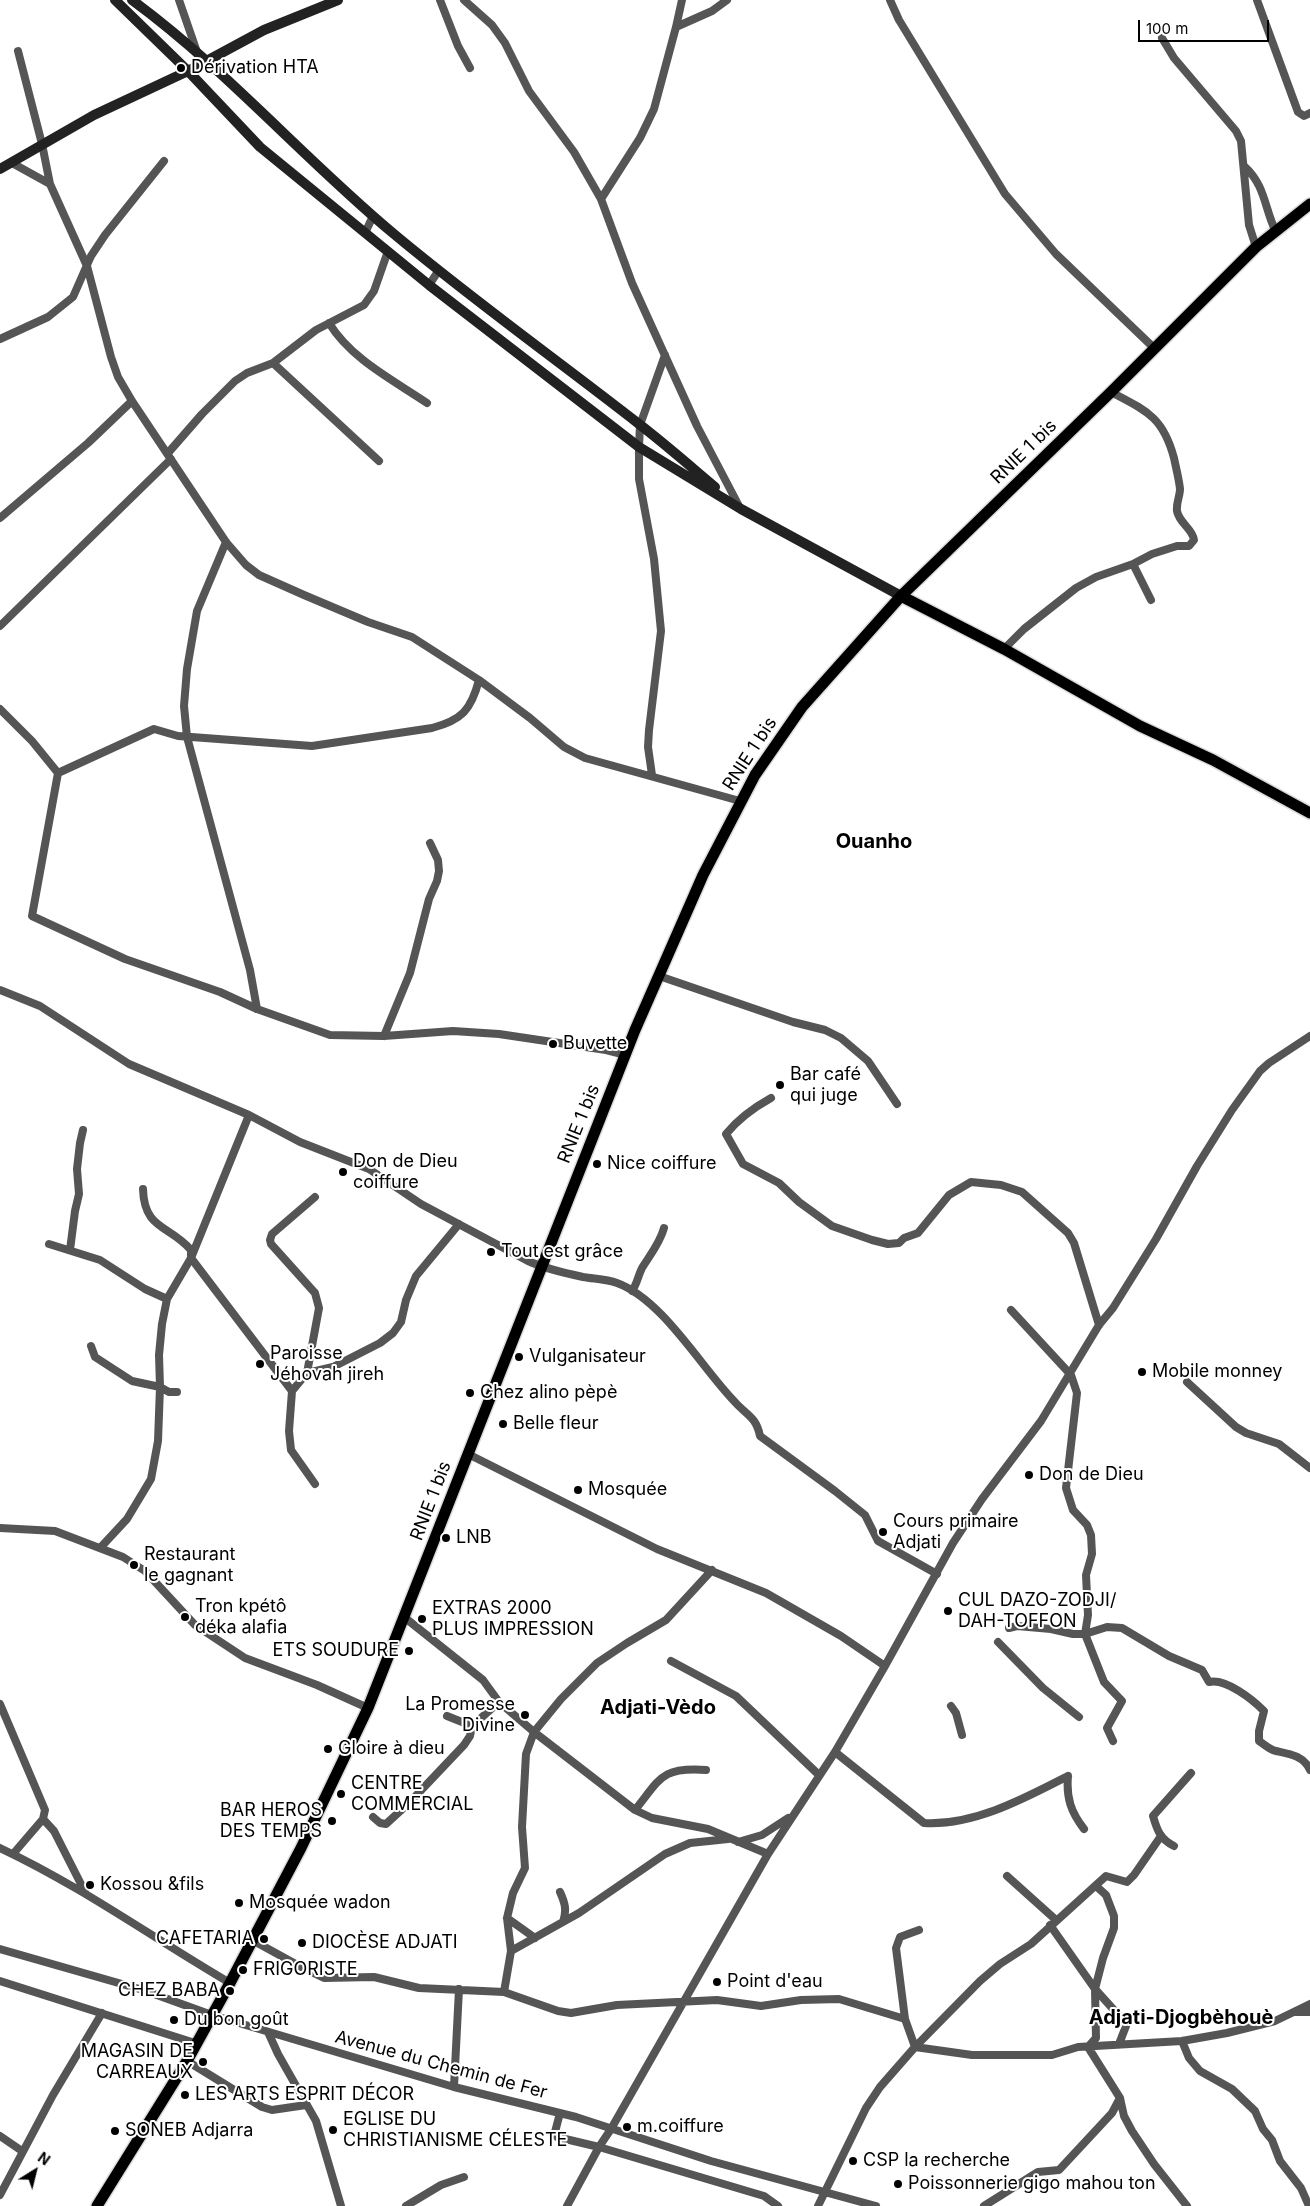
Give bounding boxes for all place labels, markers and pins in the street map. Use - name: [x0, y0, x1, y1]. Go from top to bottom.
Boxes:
- place label: Dérivation HTA: [191, 57, 319, 79]
- marker: Dérivation HTA: [175, 62, 187, 74]
- place label: Buvette: [563, 1033, 627, 1055]
- marker: Buvette: [547, 1038, 559, 1050]
- place label: Bar café qui juge: [790, 1064, 861, 1106]
- marker: Bar café qui juge: [774, 1079, 786, 1091]
- place label: Don de Dieu coiffure: [353, 1151, 458, 1194]
- place label: Nice coiffure: [607, 1153, 716, 1175]
- marker: Nice coiffure: [591, 1158, 603, 1170]
- marker: Don de Dieu coiffure: [337, 1166, 349, 1178]
- place label: Tout est grâce: [501, 1241, 623, 1263]
- marker: Tout est grâce: [485, 1246, 497, 1258]
- place label: Paroisse Jéhovah jireh: [270, 1343, 384, 1386]
- place label: Vulganisateur: [529, 1346, 646, 1368]
- marker: Vulganisateur: [513, 1351, 525, 1363]
- marker: Paroisse Jéhovah jireh: [254, 1358, 266, 1370]
- place label: Mobile monney: [1152, 1361, 1282, 1383]
- marker: Mobile monney: [1136, 1366, 1148, 1378]
- place label: Chez alino pèpè: [480, 1382, 617, 1404]
- marker: Chez alino pèpè: [464, 1387, 476, 1399]
- place label: Belle fleur: [513, 1413, 598, 1435]
- marker: Belle fleur: [497, 1418, 509, 1430]
- place label: Don de Dieu: [1039, 1464, 1144, 1486]
- marker: Don de Dieu: [1023, 1469, 1035, 1481]
- place label: Mosquée: [588, 1479, 667, 1501]
- marker: Mosquée: [572, 1484, 584, 1496]
- place label: Cours primaire Adjati: [893, 1511, 1019, 1554]
- marker: Cours primaire Adjati: [877, 1526, 889, 1538]
- place label: LNB: [456, 1527, 492, 1549]
- marker: LNB: [440, 1532, 452, 1544]
- place label: Restaurant le gagnant: [144, 1544, 235, 1586]
- marker: Restaurant le gagnant: [128, 1559, 140, 1571]
- place label: CUL DAZO-ZODJI/ DAH-TOFFON: [958, 1590, 1116, 1632]
- place label: Tron kpétô déka alafia: [195, 1596, 287, 1638]
- place label: EXTRAS 2000 PLUS IMPRESSION: [432, 1598, 594, 1640]
- marker: CUL DAZO-ZODJI/ DAH-TOFFON: [942, 1605, 954, 1617]
- marker: Tron kpétô déka alafia: [179, 1611, 191, 1623]
- marker: EXTRAS 2000 PLUS IMPRESSION: [416, 1613, 428, 1625]
- place label: ETS SOUDURE: [272, 1640, 399, 1662]
- marker: ETS SOUDURE: [403, 1645, 415, 1657]
- place label: La Promesse Divine: [405, 1694, 515, 1736]
- marker: La Promesse Divine: [519, 1709, 531, 1721]
- place label: Gloire à dieu: [338, 1738, 445, 1760]
- marker: Gloire à dieu: [322, 1743, 334, 1755]
- place label: CENTRE COMMERCIAL: [351, 1773, 473, 1816]
- marker: CENTRE COMMERCIAL: [335, 1788, 347, 1800]
- place label: BAR HEROS DES TEMPS: [220, 1800, 322, 1842]
- marker: BAR HEROS DES TEMPS: [326, 1815, 338, 1827]
- place label: Kossou &fils: [100, 1874, 204, 1896]
- marker: Kossou &fils: [84, 1879, 96, 1891]
- place label: Mosquée wadon: [249, 1892, 391, 1914]
- marker: Mosquée wadon: [233, 1897, 245, 1909]
- place label: CAFETARIA: [156, 1928, 254, 1950]
- place label: DIOCÈSE ADJATI: [312, 1932, 458, 1954]
- marker: CAFETARIA: [258, 1933, 270, 1945]
- marker: DIOCÈSE ADJATI: [296, 1937, 308, 1949]
- place label: FRIGORISTE: [253, 1959, 358, 1981]
- marker: FRIGORISTE: [237, 1964, 249, 1976]
- place label: Point d'eau: [727, 1971, 823, 1993]
- marker: Point d'eau: [711, 1976, 723, 1988]
- place label: CHEZ BABA: [118, 1980, 220, 2002]
- marker: CHEZ BABA: [224, 1985, 236, 1997]
- place label: Du bon goût: [184, 2009, 289, 2031]
- marker: Du bon goût: [168, 2014, 180, 2026]
- place label: MAGASIN DE CARREAUX: [81, 2041, 193, 2084]
- marker: MAGASIN DE CARREAUX: [197, 2056, 209, 2068]
- place label: LES ARTS ESPRIT DÉCOR: [195, 2084, 414, 2106]
- marker: LES ARTS ESPRIT DÉCOR: [179, 2089, 191, 2101]
- place label: EGLISE DU CHRISTIANISME CÉLESTE: [343, 2109, 567, 2152]
- place label: m.coiffure: [637, 2116, 724, 2138]
- place label: SONEB Adjarra: [125, 2120, 253, 2142]
- marker: m.coiffure: [621, 2121, 633, 2133]
- marker: EGLISE DU CHRISTIANISME CÉLESTE: [327, 2124, 339, 2136]
- marker: SONEB Adjarra: [109, 2125, 121, 2137]
- place label: CSP la recherche: [863, 2150, 1010, 2172]
- marker: CSP la recherche: [847, 2155, 859, 2167]
- place label: Poissonnerie gigo mahou ton: [908, 2173, 1156, 2195]
- marker: Poissonnerie gigo mahou ton: [892, 2178, 904, 2190]

